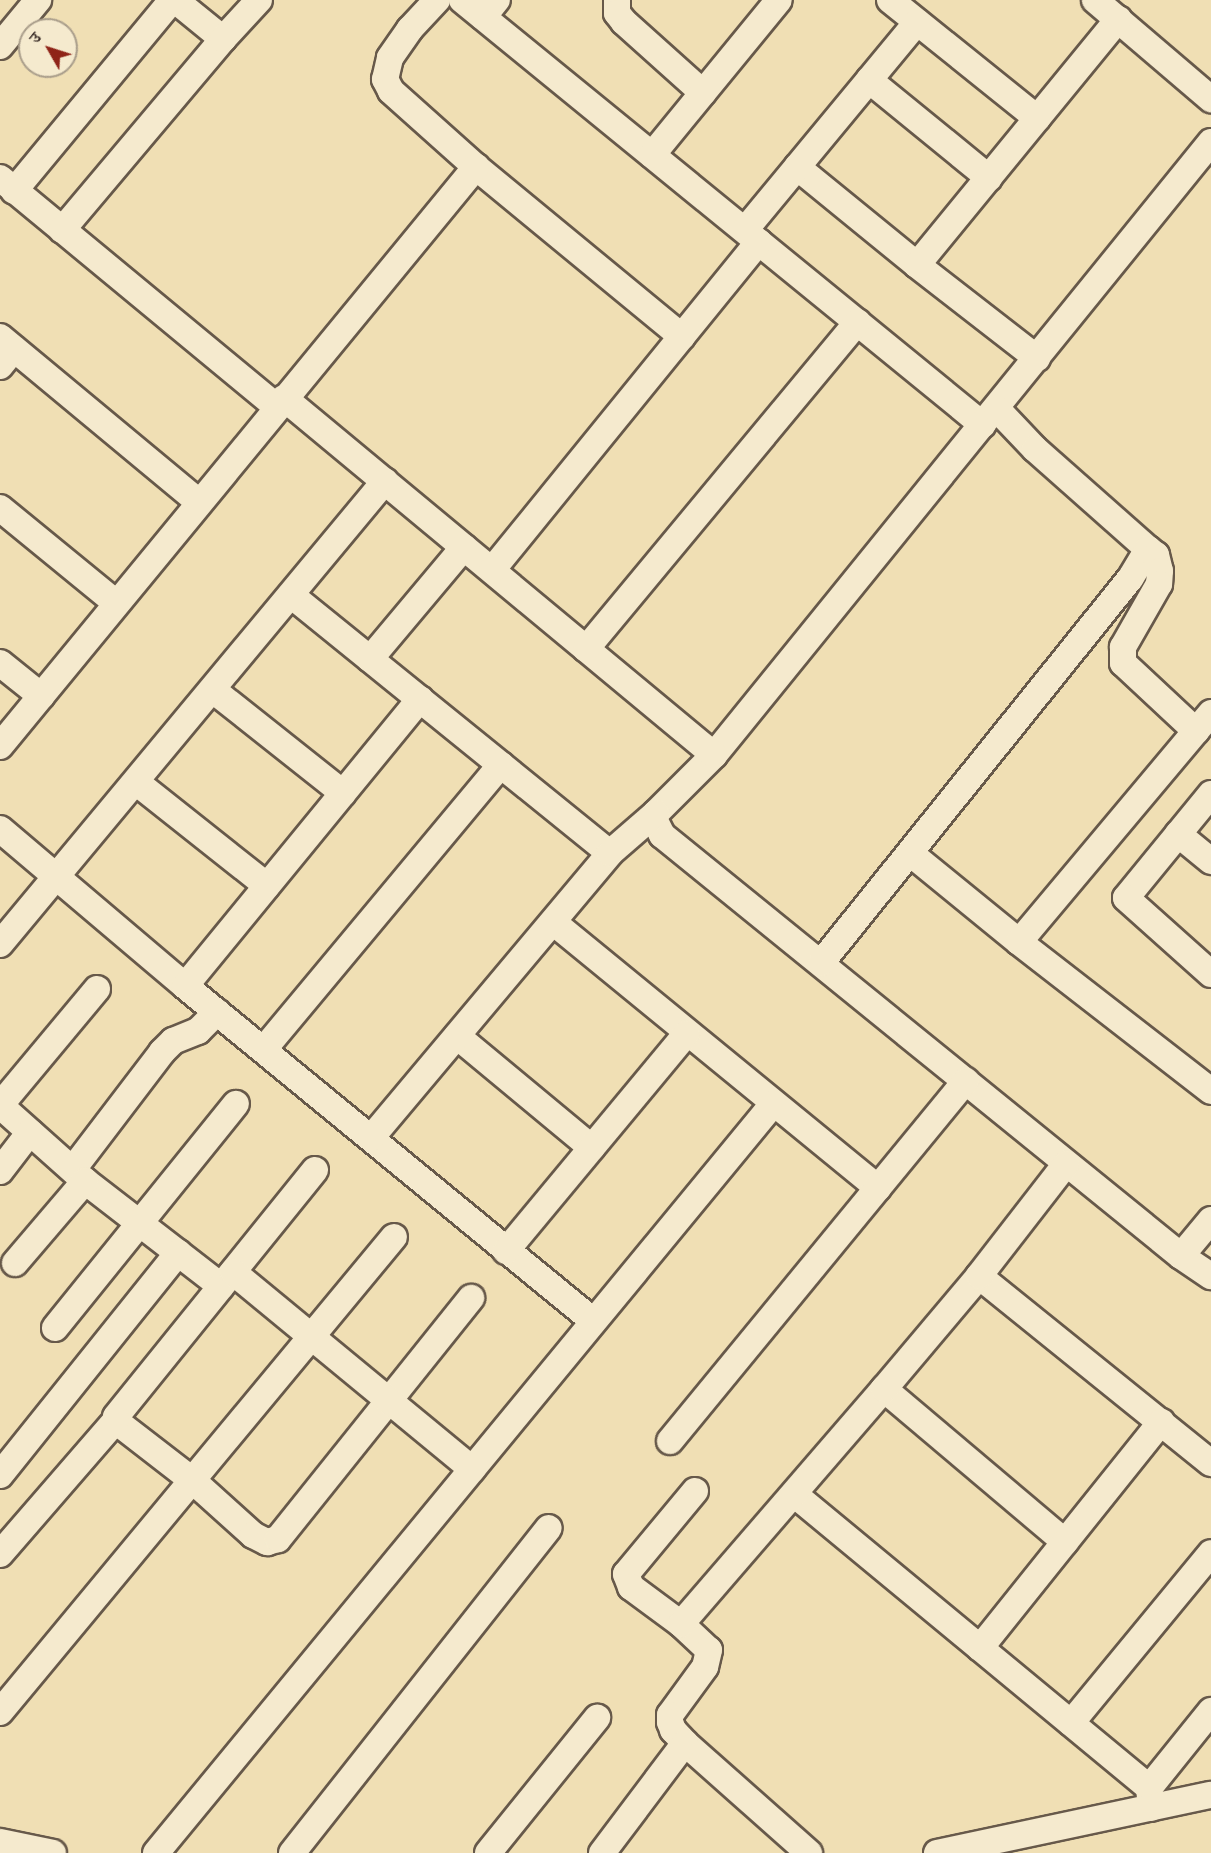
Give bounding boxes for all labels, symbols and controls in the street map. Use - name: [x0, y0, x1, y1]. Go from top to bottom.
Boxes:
- north arrow: [18, 18, 78, 78]
- text: उ: [25, 28, 46, 47]

